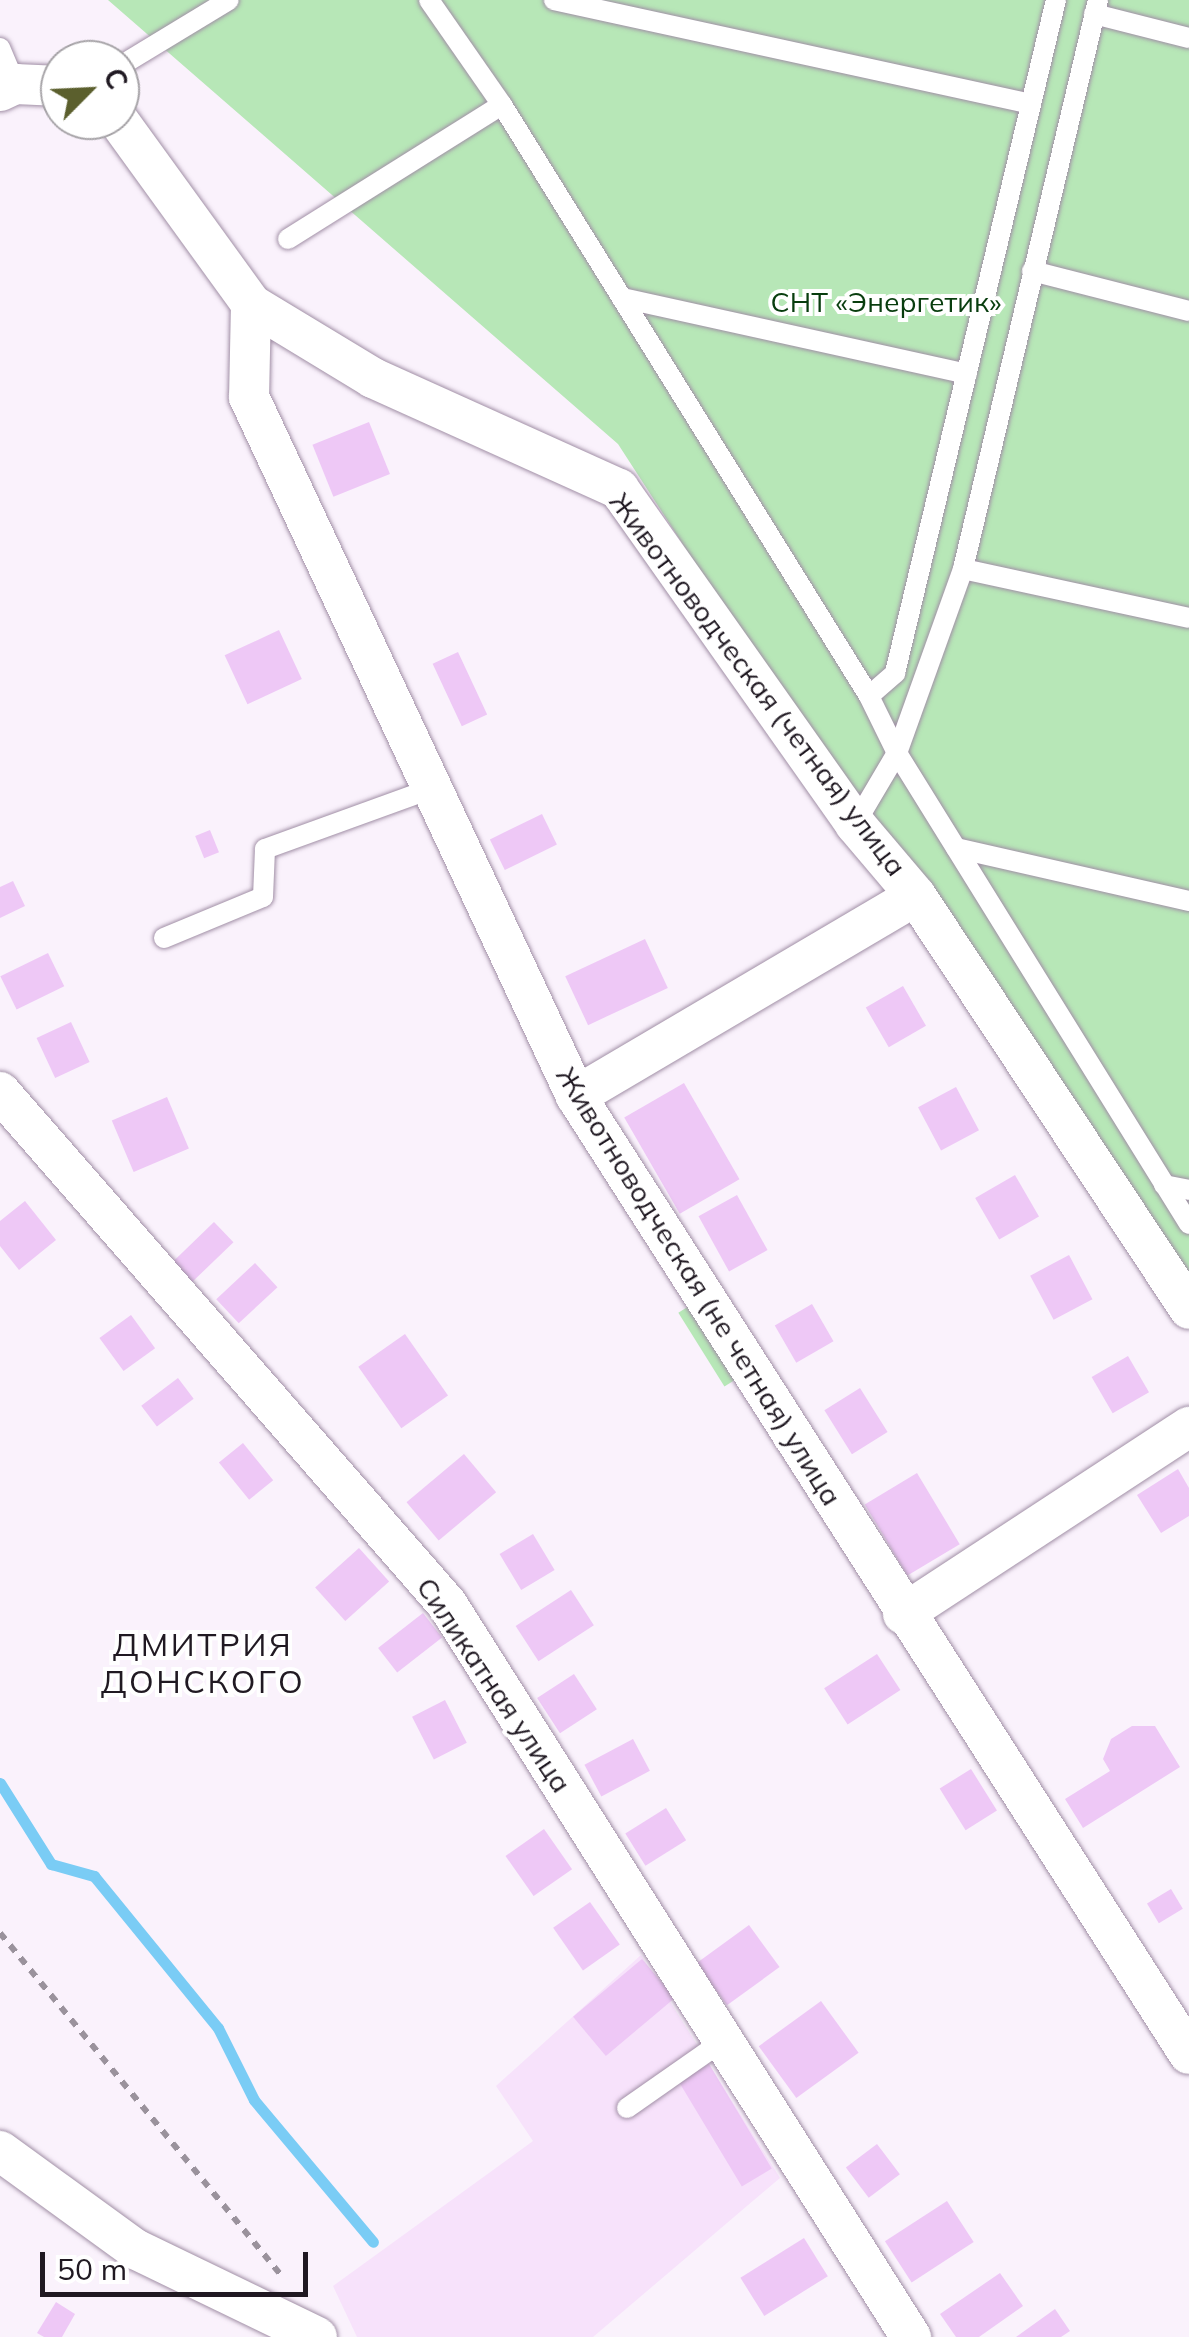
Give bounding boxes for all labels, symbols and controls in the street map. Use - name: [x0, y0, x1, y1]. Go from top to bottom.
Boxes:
- north arrow: [40, 40, 140, 140]
- text: С: [96, 63, 136, 94]
- park label: СНТ «Энергетик»: [771, 285, 1001, 319]
- street label: Животноводческая (четная) улица: [603, 486, 913, 882]
- street label: Животноводческая (не четная) улица: [549, 1060, 849, 1512]
- street label: Силикатная улица: [410, 1571, 578, 1799]
- district label: ДМИТРИЯ ДОНСКОГО: [101, 1626, 305, 1701]
- scale bar: [45, 2232, 312, 2294]
- text: 50 m: [57, 2250, 127, 2288]

